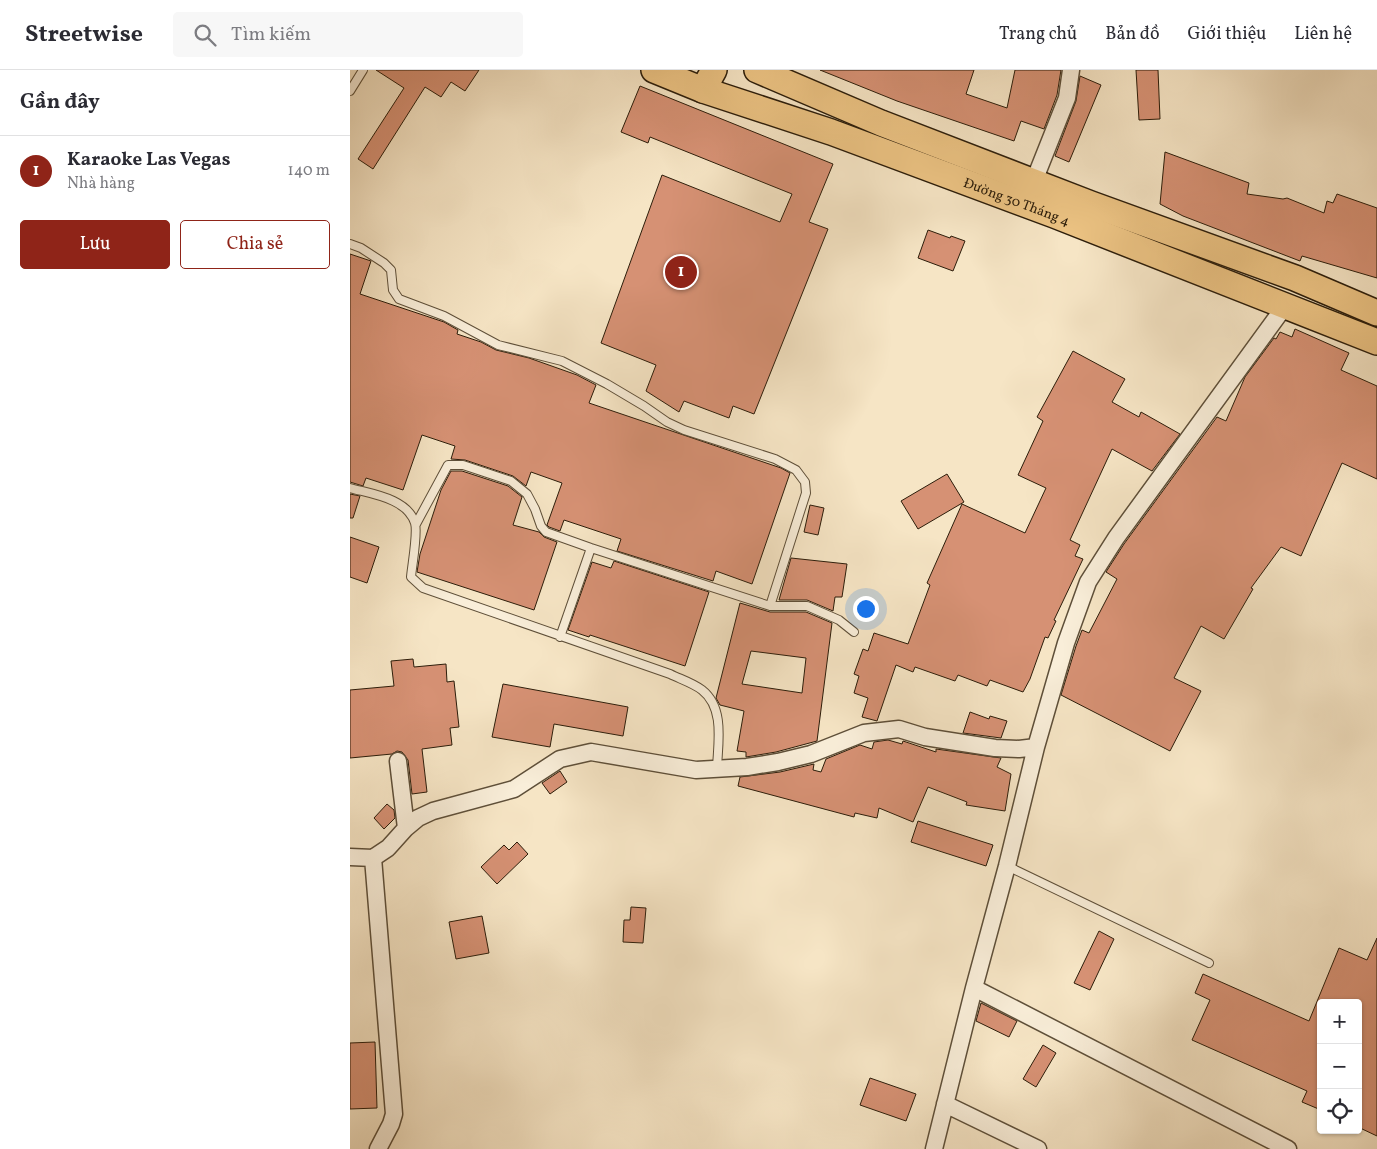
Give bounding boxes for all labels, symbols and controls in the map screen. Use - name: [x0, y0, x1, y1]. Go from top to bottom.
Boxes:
- search box: [173, 12, 523, 57]
- text: Streetwise: [25, 18, 143, 52]
- icon: search: [191, 21, 219, 49]
- text: Tìm kiếm: [231, 22, 311, 48]
- text: Trang chủ: [999, 22, 1077, 47]
- text: Bản đồ: [1105, 22, 1160, 47]
- text: Giới thiệu: [1188, 22, 1266, 47]
- text: Liên hệ: [1294, 22, 1352, 47]
- text: Gần đây: [20, 88, 100, 117]
- text: Karaoke Las Vegas: [67, 147, 231, 173]
- text: 1: [33, 160, 39, 182]
- text: 140 m: [288, 160, 330, 182]
- text: Nhà hàng: [67, 173, 135, 195]
- street label: Đường 30 Tháng 4: [960, 174, 1072, 231]
- button: Lưu: [20, 220, 170, 269]
- button: Chia sẻ: [180, 220, 330, 269]
- pin: 1: [665, 253, 697, 291]
- your location: [853, 596, 879, 622]
- map controls: [1317, 999, 1362, 1134]
- button: +: [1317, 999, 1362, 1044]
- button: −: [1317, 1044, 1362, 1089]
- button: locate: [1317, 1089, 1362, 1134]

